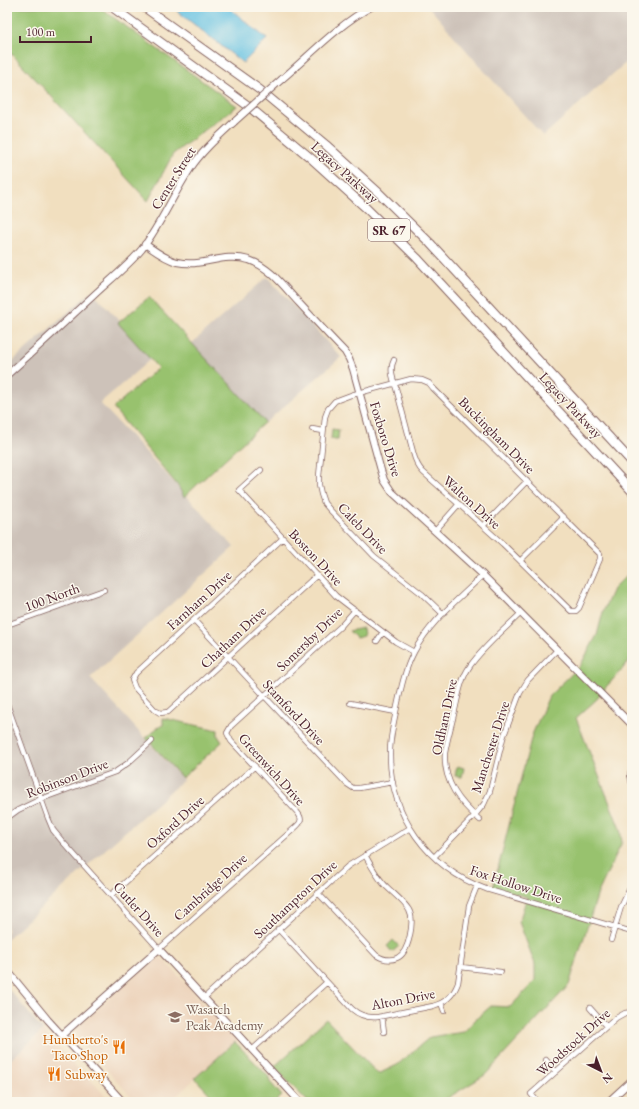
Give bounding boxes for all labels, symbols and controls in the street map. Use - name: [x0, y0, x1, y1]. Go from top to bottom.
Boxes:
- scale bar: [20, 18, 91, 44]
- text: 100 m: [26, 24, 56, 40]
- street label: Legacy Parkway: [308, 137, 383, 208]
- street label: Center Street: [147, 143, 200, 213]
- road number: SR 67: [368, 219, 410, 241]
- street label: Legacy Parkway: [536, 368, 607, 443]
- street label: Buckingham Drive: [455, 393, 540, 478]
- street label: Foxboro Drive: [366, 399, 406, 479]
- street label: Walton Drive: [439, 471, 505, 533]
- street label: Caleb Drive: [334, 499, 392, 558]
- street label: Boston Drive: [285, 525, 347, 590]
- street label: Farnham Drive: [163, 566, 235, 634]
- street label: 100 North: [22, 579, 82, 615]
- street label: Chatham Drive: [196, 602, 270, 672]
- street label: Somersby Drive: [272, 603, 346, 675]
- street label: Stamford Drive: [259, 676, 329, 749]
- street label: Oldham Drive: [427, 677, 461, 757]
- street label: Manchester Drive: [467, 698, 513, 795]
- street label: Greenwich Drive: [235, 729, 310, 809]
- street label: Robinson Drive: [23, 754, 111, 802]
- street label: Oxford Drive: [142, 791, 208, 853]
- street label: Cambridge Drive: [169, 849, 251, 925]
- street label: Southampton Drive: [250, 855, 341, 942]
- street label: Fox Hollow Drive: [468, 861, 565, 908]
- street label: Cutler Drive: [110, 878, 169, 941]
- street label: Alton Drive: [369, 984, 437, 1014]
- place label: Wasatch Peak Academy: [186, 1000, 264, 1034]
- street label: Woodstock Drive: [532, 1004, 614, 1080]
- school or university icon: Wasatch Peak Academy: [167, 1009, 183, 1025]
- place label: Humberto's Taco Shop: [42, 1030, 108, 1064]
- restaurant icon: Humberto's Taco Shop: [111, 1039, 127, 1055]
- north arrow: [581, 1051, 621, 1091]
- place label: Subway: [65, 1065, 108, 1083]
- restaurant icon: Subway: [46, 1066, 62, 1082]
- text: N: [600, 1070, 616, 1087]

